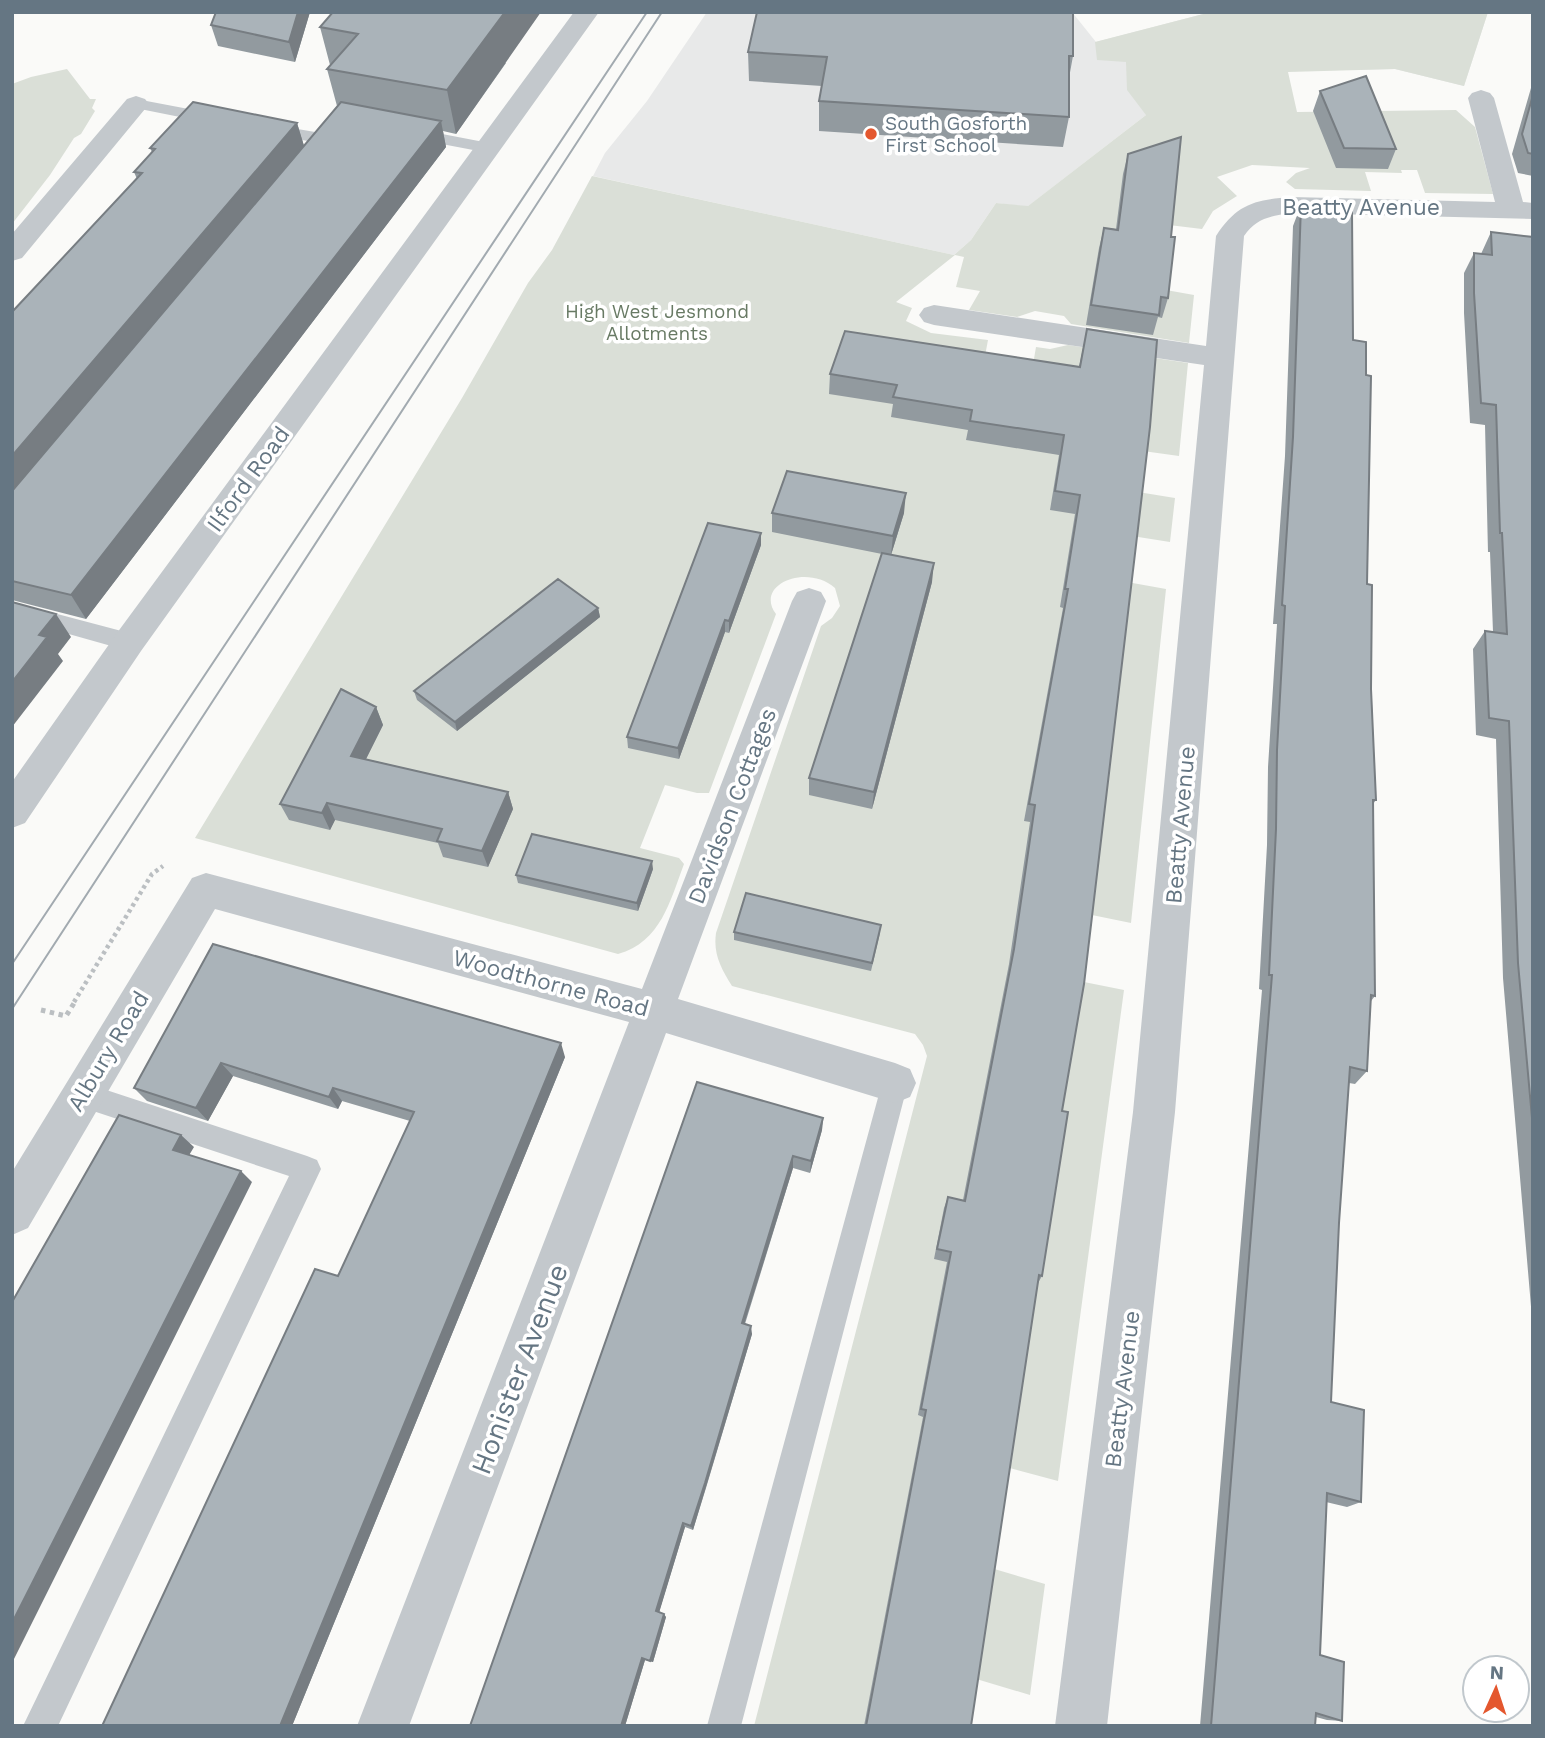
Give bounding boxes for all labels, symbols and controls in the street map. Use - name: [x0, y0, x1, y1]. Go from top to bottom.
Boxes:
- place label: South Gosforth First School: [885, 112, 1027, 157]
- marker: South Gosforth First School: [863, 126, 879, 142]
- street label: Beatty Avenue: [1282, 194, 1440, 221]
- park label: High West Jesmond Allotments: [565, 300, 749, 345]
- street label: Ilford Road: [201, 421, 296, 537]
- street label: Davidson Cottages: [683, 704, 782, 908]
- street label: Beatty Avenue: [1160, 745, 1201, 905]
- street label: Woodthorne Road: [450, 944, 652, 1023]
- street label: Albury Road: [62, 986, 155, 1116]
- street label: Honister Avenue: [464, 1259, 575, 1479]
- street label: Beatty Avenue: [1099, 1309, 1146, 1469]
- north arrow: [1461, 1654, 1531, 1724]
- text: N: [1489, 1661, 1505, 1684]

